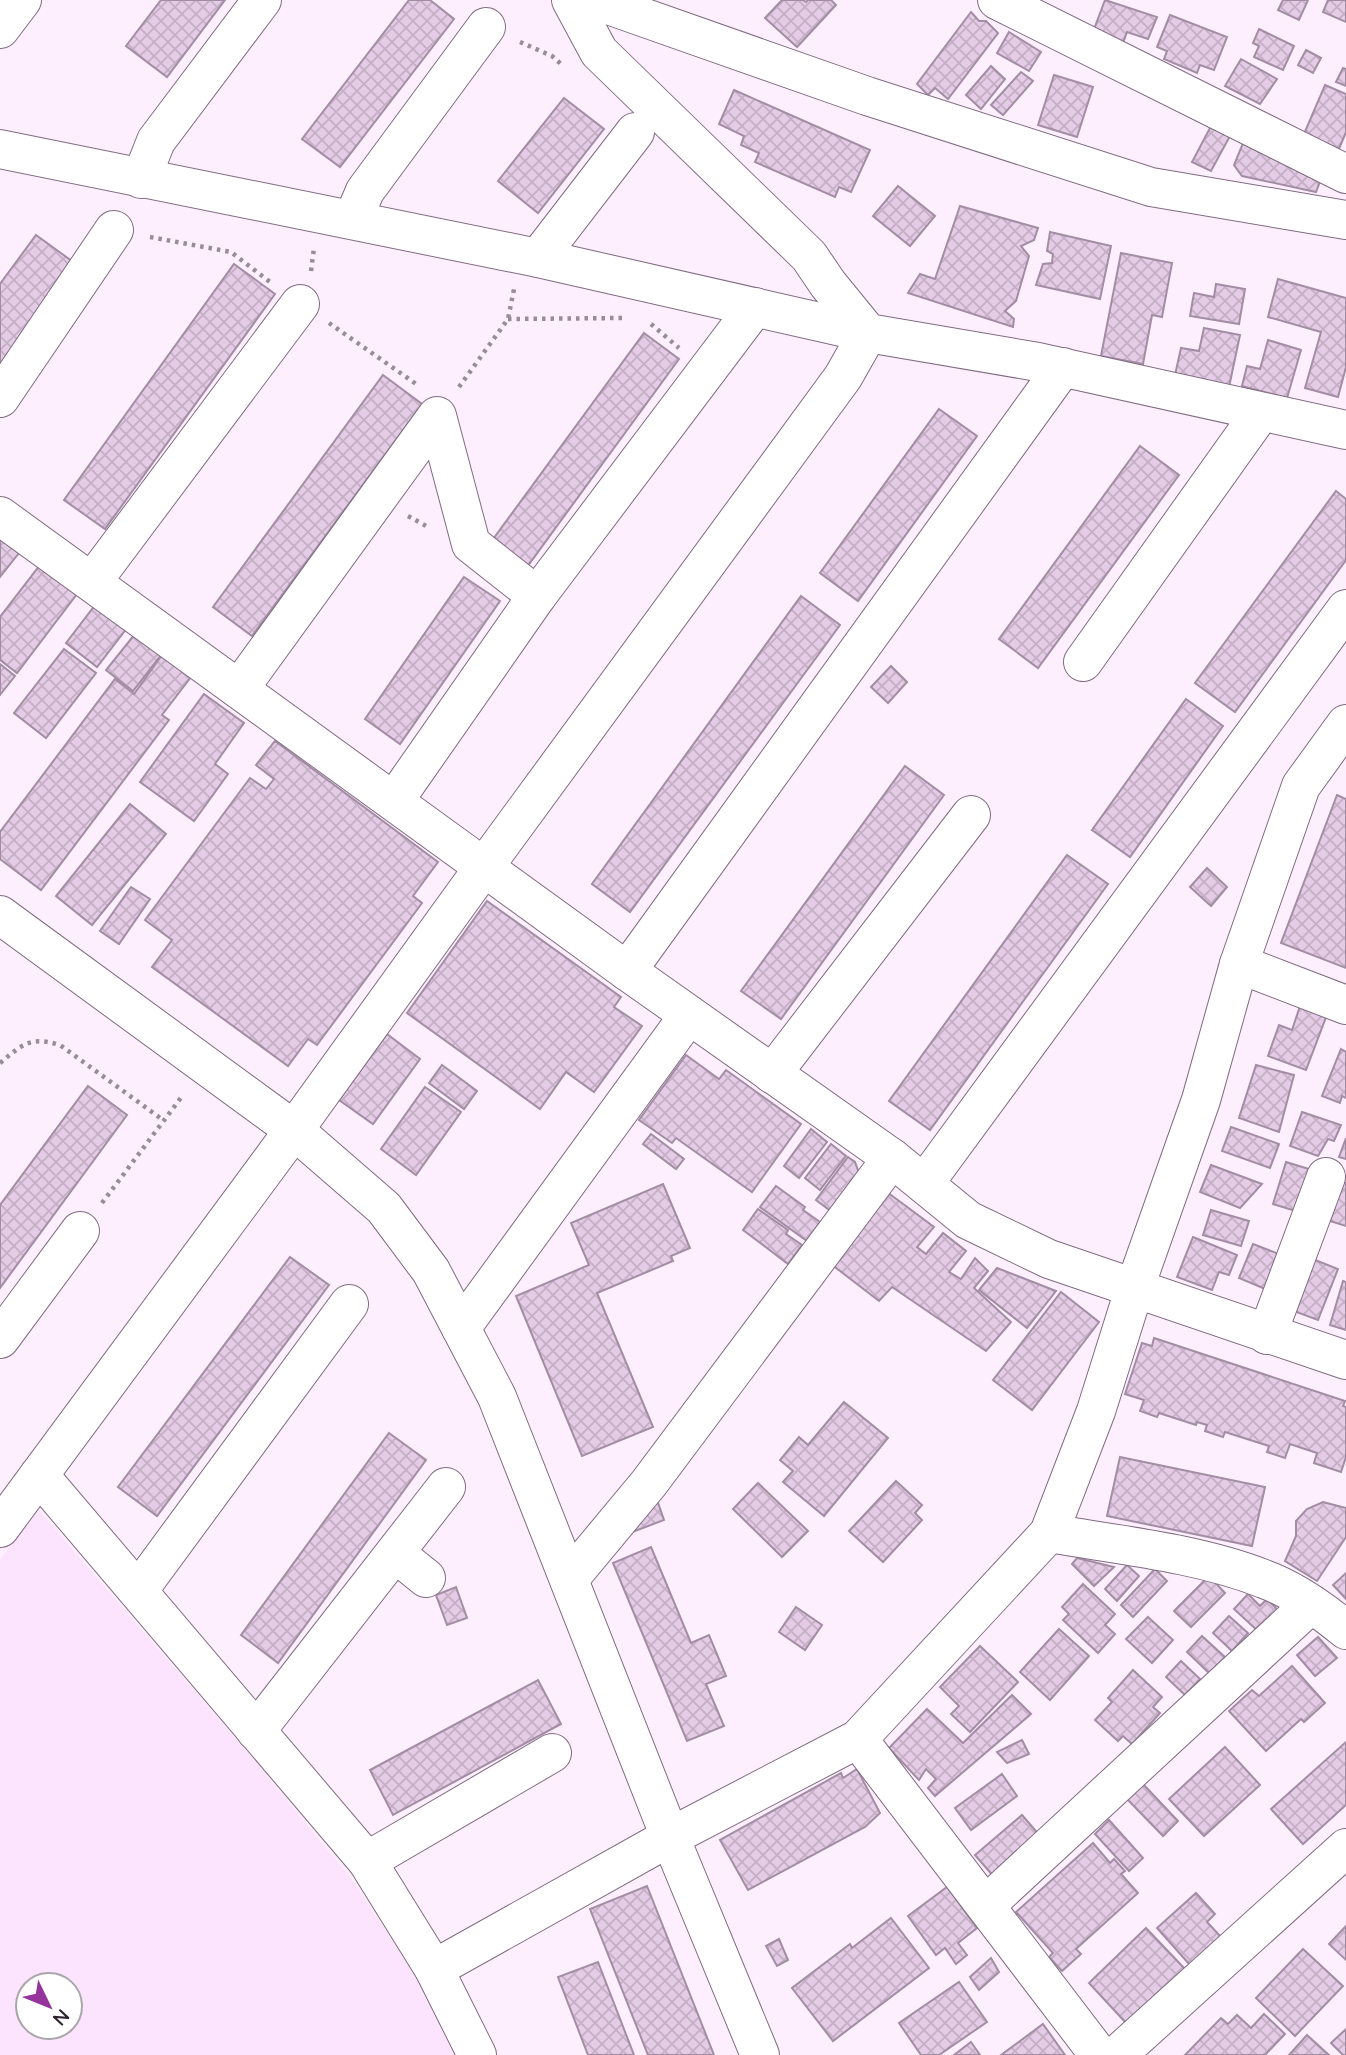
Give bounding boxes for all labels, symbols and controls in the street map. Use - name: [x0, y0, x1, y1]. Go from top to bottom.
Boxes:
- north arrow: [14, 1971, 84, 2041]
- text: N: [48, 2004, 75, 2031]

